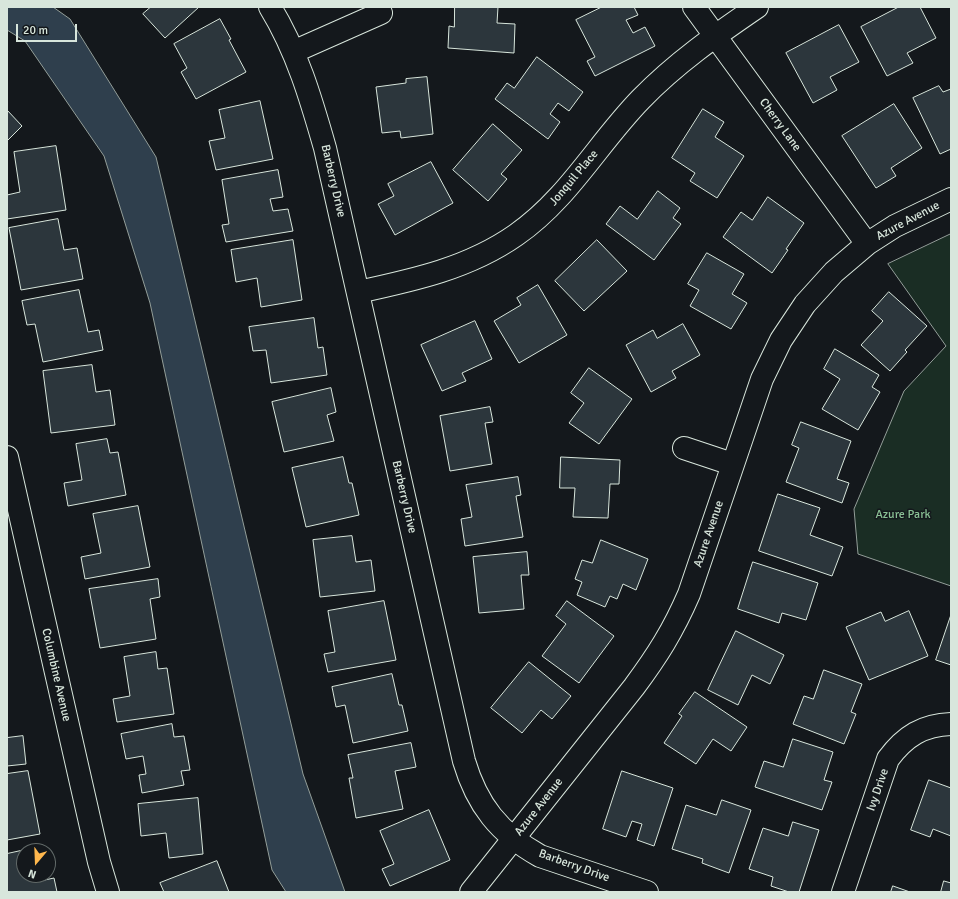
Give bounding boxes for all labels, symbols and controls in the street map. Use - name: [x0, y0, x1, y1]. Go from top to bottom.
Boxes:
- scale bar: [18, 16, 79, 42]
- text: 20 m: [23, 23, 48, 38]
- street label: Cherry Lane: [756, 96, 804, 154]
- street label: Barberry Drive: [318, 143, 348, 219]
- street label: Jonquil Place: [546, 147, 602, 209]
- street label: Azure Avenue: [874, 198, 942, 244]
- street label: Barberry Drive: [389, 459, 419, 535]
- street label: Azure Avenue: [691, 499, 727, 569]
- park label: Azure Park: [875, 508, 931, 522]
- street label: Columbine Avenue: [38, 627, 74, 723]
- street label: Ivy Drive: [864, 767, 892, 813]
- street label: Azure Avenue: [512, 775, 566, 839]
- north arrow: [16, 843, 56, 883]
- street label: Barberry Drive: [537, 847, 611, 885]
- text: N: [27, 866, 38, 881]

